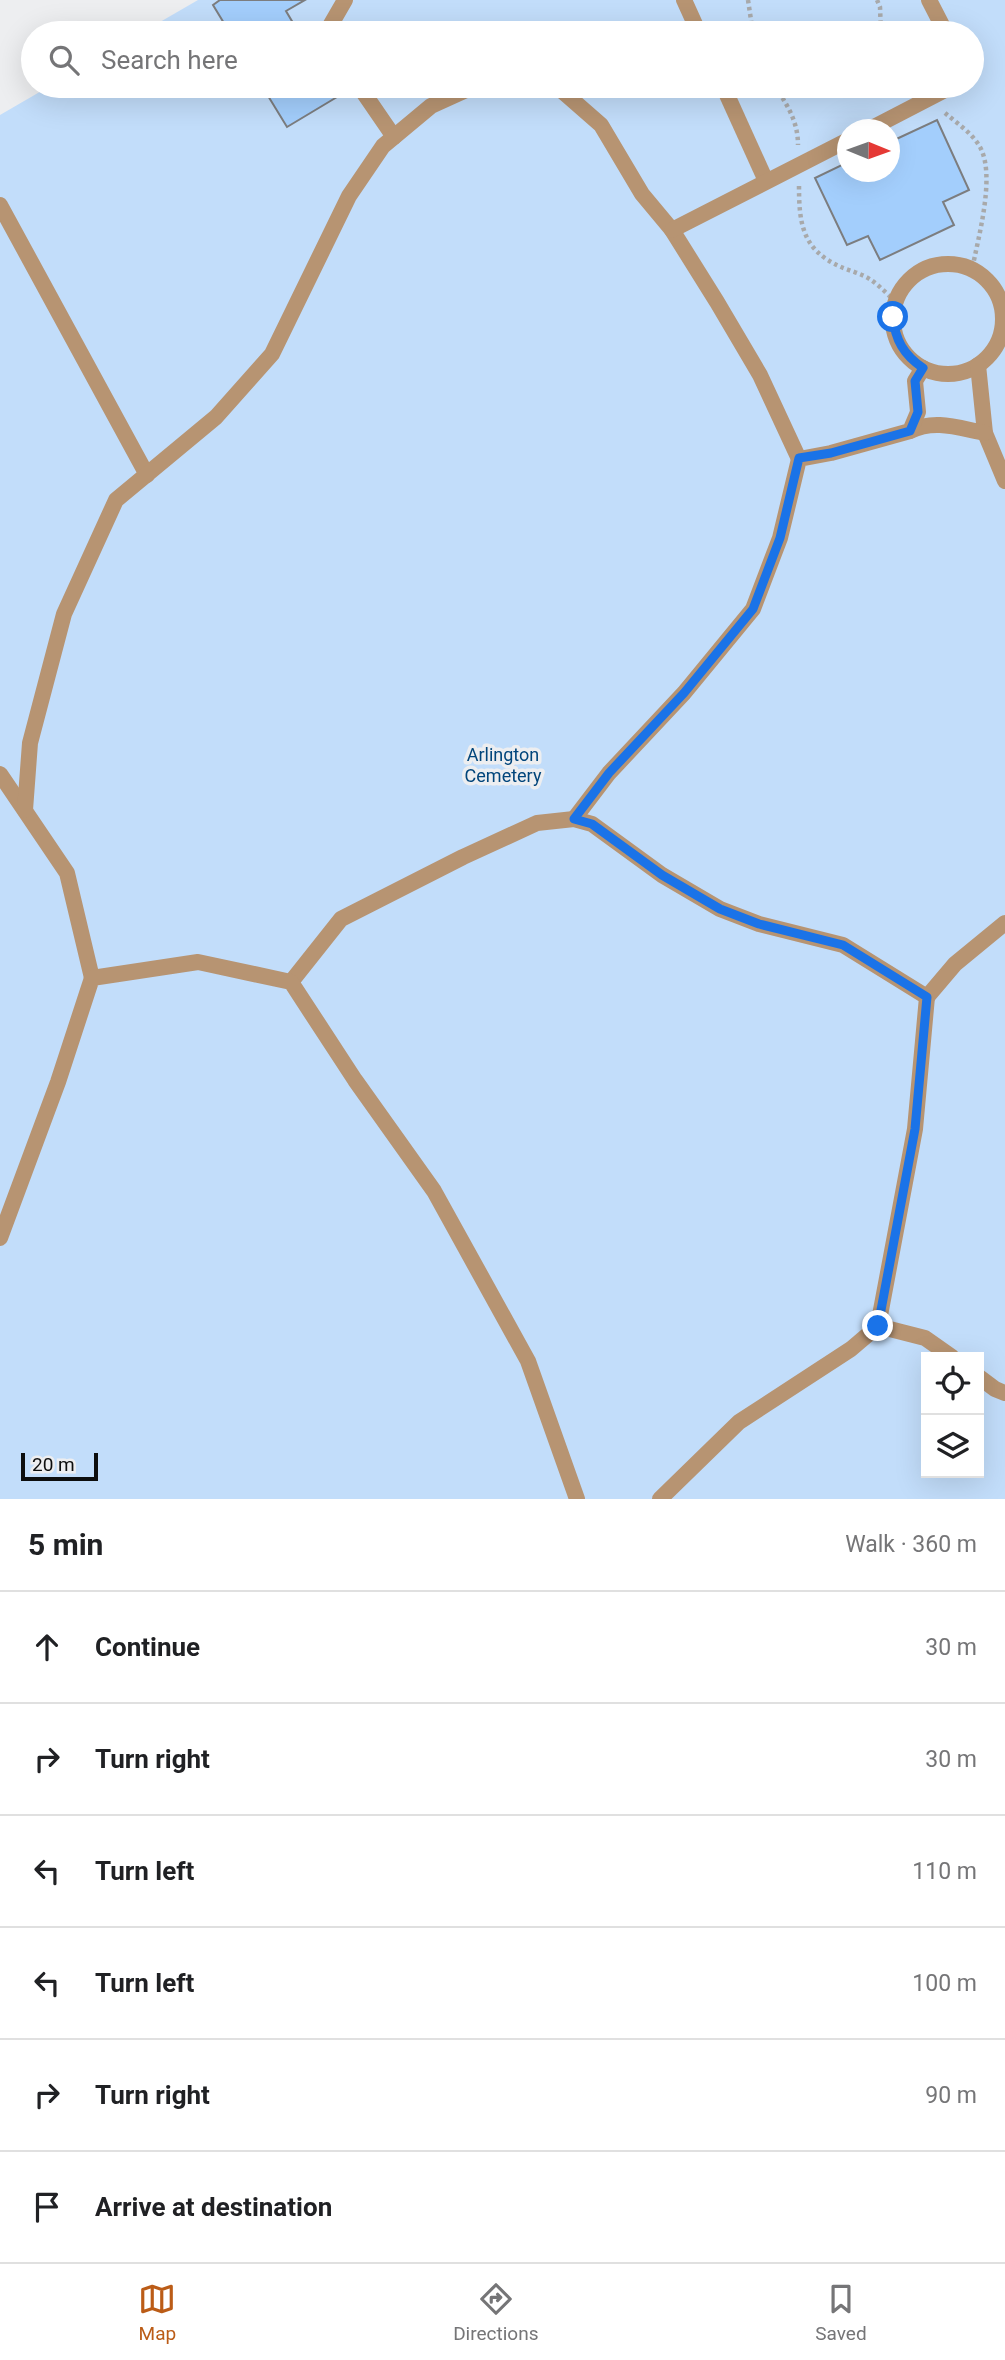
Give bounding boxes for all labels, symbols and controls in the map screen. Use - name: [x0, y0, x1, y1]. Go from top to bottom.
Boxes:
- search box: [21, 21, 984, 98]
- icon: search: [45, 41, 83, 79]
- text: Search here: [101, 45, 238, 75]
- north arrow: [837, 119, 900, 182]
- route start: [877, 301, 908, 332]
- park label: Arlington Cemetery: [465, 744, 542, 786]
- route end: [862, 1310, 893, 1341]
- map controls: [921, 1352, 984, 1478]
- button: locate: [921, 1352, 984, 1415]
- button: layers: [921, 1415, 984, 1478]
- scale bar: [21, 1450, 98, 1482]
- text: 20 m: [32, 1453, 75, 1476]
- text: 5 min: [28, 1527, 103, 1562]
- text: Walk · 360 m: [845, 1531, 977, 1558]
- icon: ahead: [28, 1628, 66, 1666]
- text: Continue: [95, 1632, 200, 1662]
- text: 30 m: [925, 1634, 977, 1661]
- icon: right: [28, 1740, 66, 1778]
- text: Turn right: [95, 1744, 210, 1774]
- text: 30 m: [925, 1746, 977, 1773]
- icon: left: [28, 1852, 66, 1890]
- text: Turn left: [95, 1856, 194, 1886]
- text: 110 m: [912, 1858, 977, 1885]
- icon: left: [28, 1964, 66, 2002]
- text: Turn left: [95, 1968, 194, 1998]
- text: 100 m: [912, 1970, 977, 1997]
- icon: right: [28, 2076, 66, 2114]
- text: Turn right: [95, 2080, 210, 2110]
- text: 90 m: [925, 2082, 977, 2109]
- icon: arrive: [28, 2188, 66, 2226]
- text: Arrive at destination: [95, 2192, 332, 2222]
- tab: Map: [138, 2280, 176, 2345]
- tab: Directions: [453, 2280, 538, 2345]
- tab: Saved: [815, 2280, 867, 2345]

